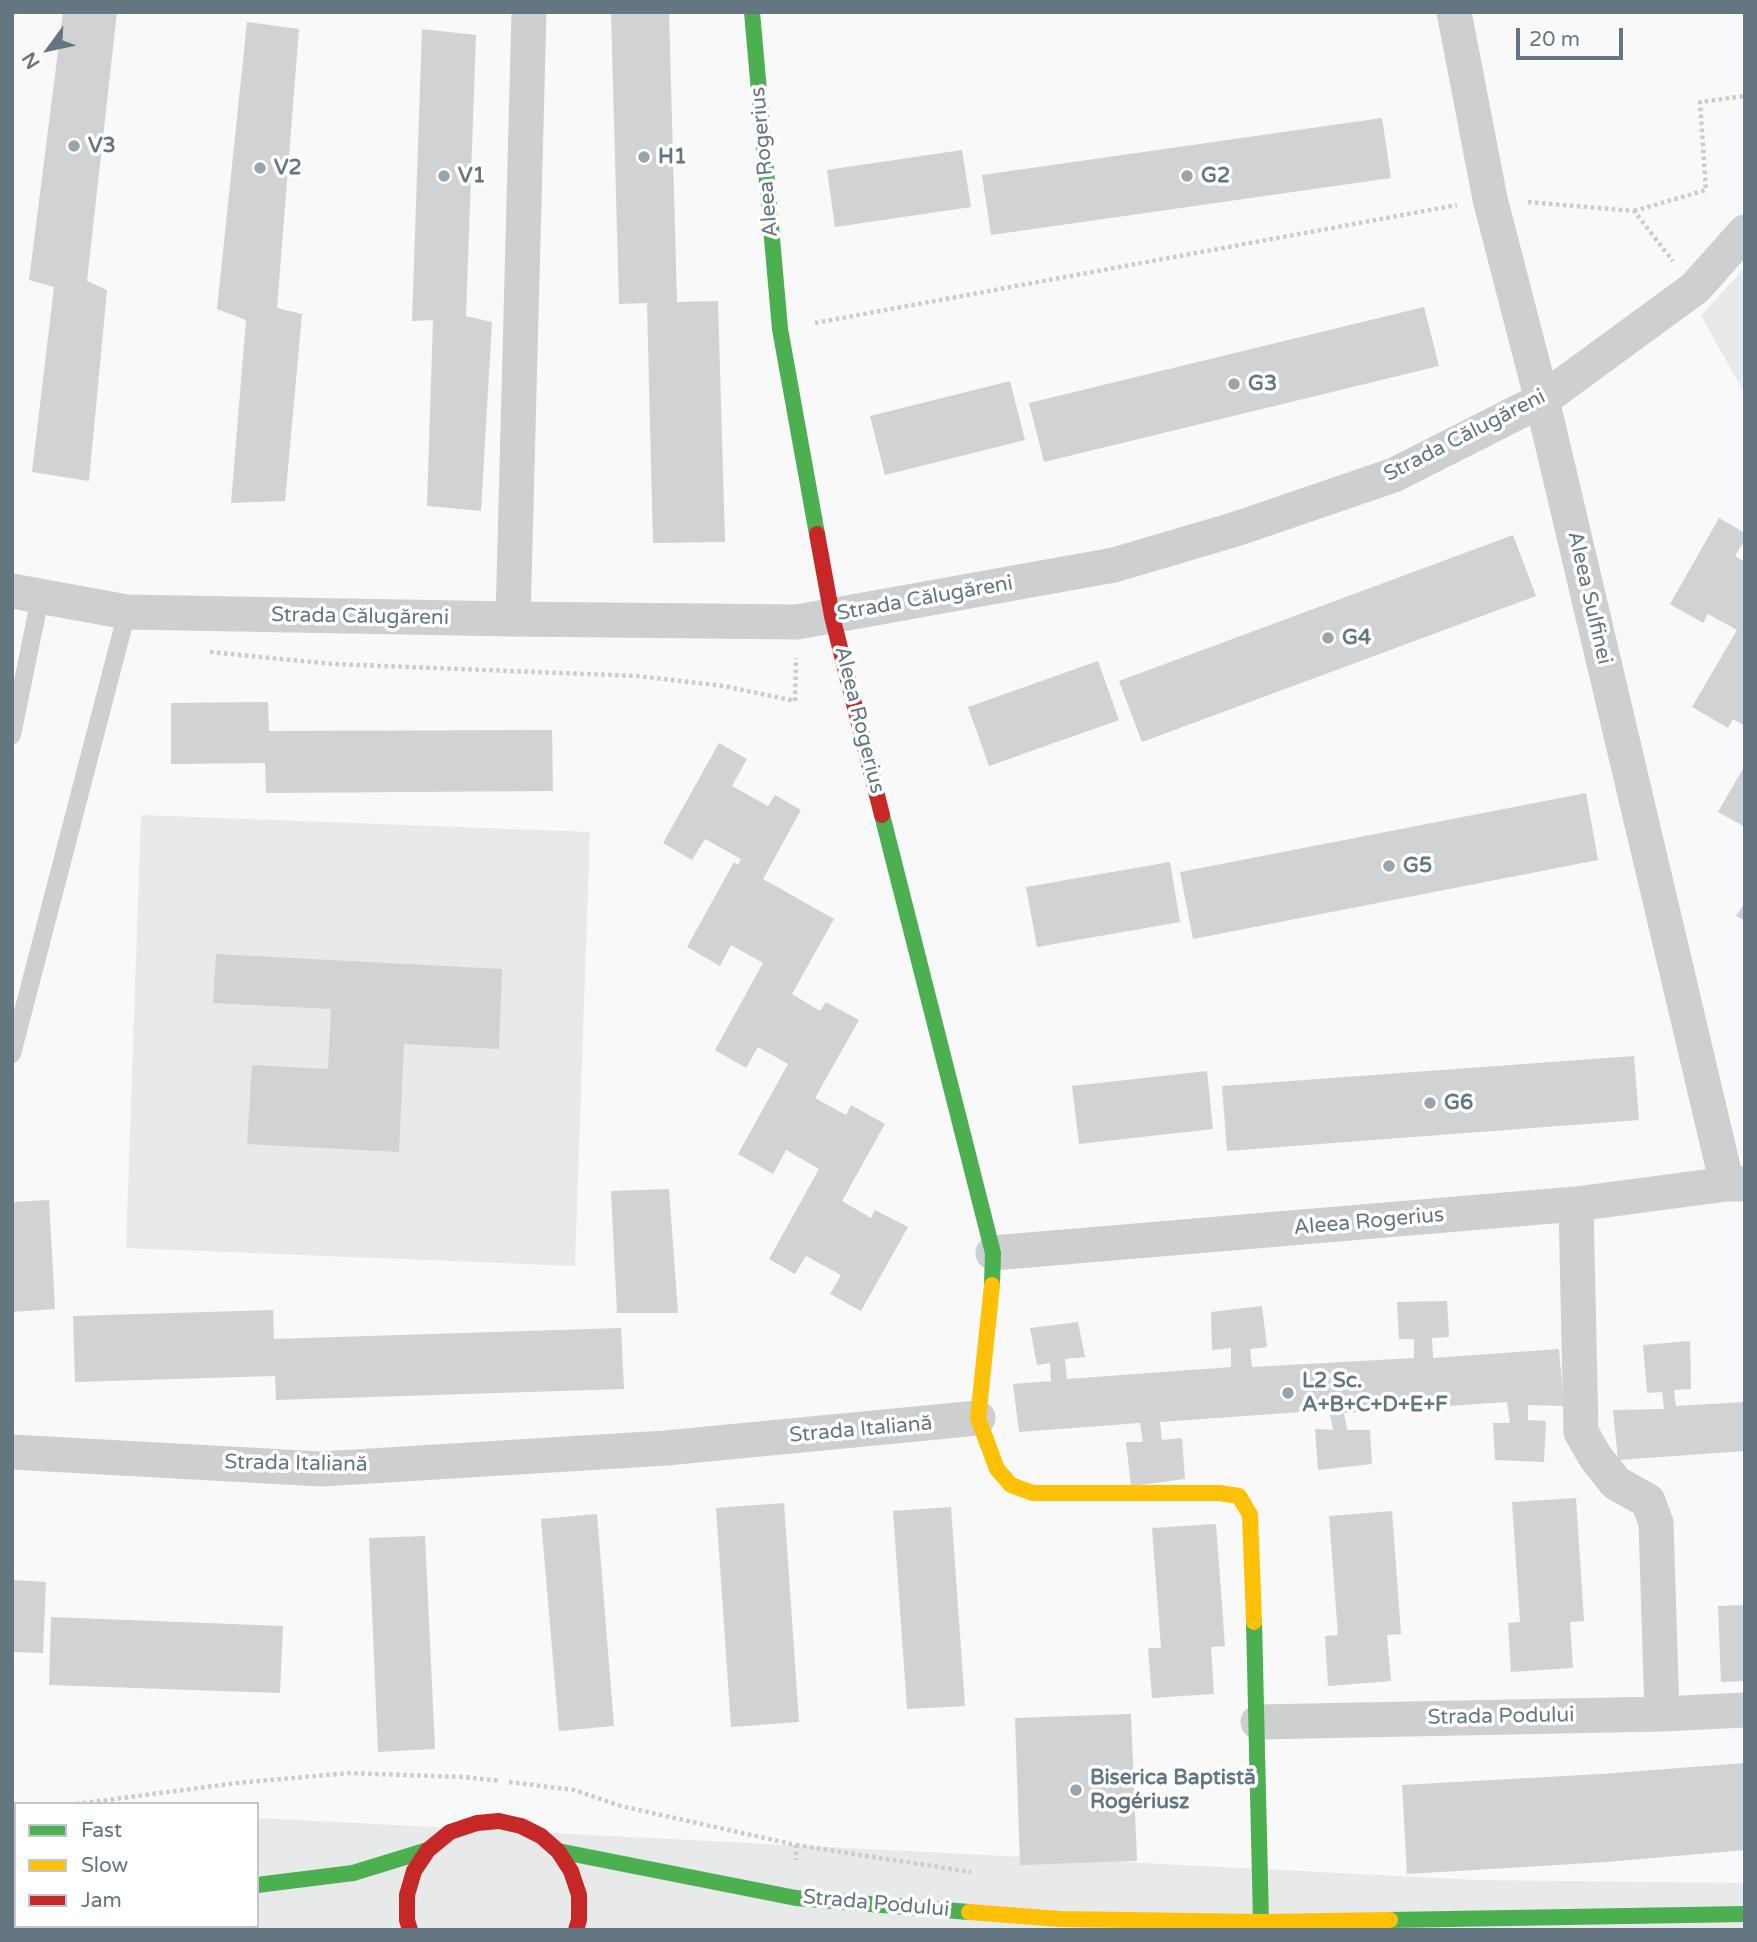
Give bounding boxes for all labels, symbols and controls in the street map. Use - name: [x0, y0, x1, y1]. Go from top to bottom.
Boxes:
- north arrow: [14, 14, 84, 84]
- scale bar: [1519, 14, 1626, 58]
- text: 20 m: [1529, 27, 1580, 52]
- text: N: [18, 48, 45, 73]
- street label: Aleea Rogerius: [746, 86, 784, 238]
- place label: V3: [88, 133, 116, 159]
- marker: V3: [66, 138, 82, 154]
- place label: H1: [658, 144, 687, 170]
- marker: H1: [636, 149, 652, 165]
- place label: V2: [274, 155, 302, 181]
- marker: V2: [252, 160, 268, 176]
- place label: V1: [458, 163, 486, 189]
- place label: G2: [1201, 163, 1230, 189]
- marker: V1: [436, 168, 452, 184]
- marker: G2: [1179, 168, 1195, 184]
- place label: G3: [1248, 371, 1277, 397]
- marker: G3: [1226, 376, 1242, 392]
- street label: Strada Călugăreni: [1380, 384, 1550, 488]
- street label: Aleea Sulfinei: [1561, 529, 1617, 667]
- street label: Strada Călugăreni: [835, 571, 1015, 627]
- street label: Strada Călugăreni: [271, 603, 449, 631]
- place label: G4: [1342, 625, 1371, 651]
- marker: G4: [1320, 630, 1336, 646]
- street label: Aleea Rogerius: [829, 644, 889, 796]
- place label: G5: [1403, 853, 1432, 879]
- marker: G5: [1381, 858, 1397, 874]
- place label: G6: [1444, 1090, 1473, 1116]
- marker: G6: [1422, 1095, 1438, 1111]
- street label: Aleea Rogerius: [1293, 1203, 1445, 1241]
- place label: L2 Sc. A+B+C+D+E+F: [1302, 1368, 1448, 1418]
- marker: L2 Sc. A+B+C+D+E+F: [1280, 1385, 1296, 1401]
- street label: Strada Italiană: [789, 1411, 933, 1449]
- street label: Strada Italiană: [224, 1450, 368, 1478]
- street label: Strada Podului: [1427, 1703, 1575, 1731]
- place label: Biserica Baptistă Rogériusz: [1090, 1765, 1256, 1815]
- marker: Biserica Baptistă Rogériusz: [1068, 1782, 1084, 1798]
- legend: [14, 1802, 259, 1928]
- text: Fast: [81, 1818, 122, 1843]
- text: Slow: [81, 1853, 128, 1878]
- street label: Strada Podului: [802, 1885, 950, 1923]
- text: Jam: [81, 1888, 122, 1913]

